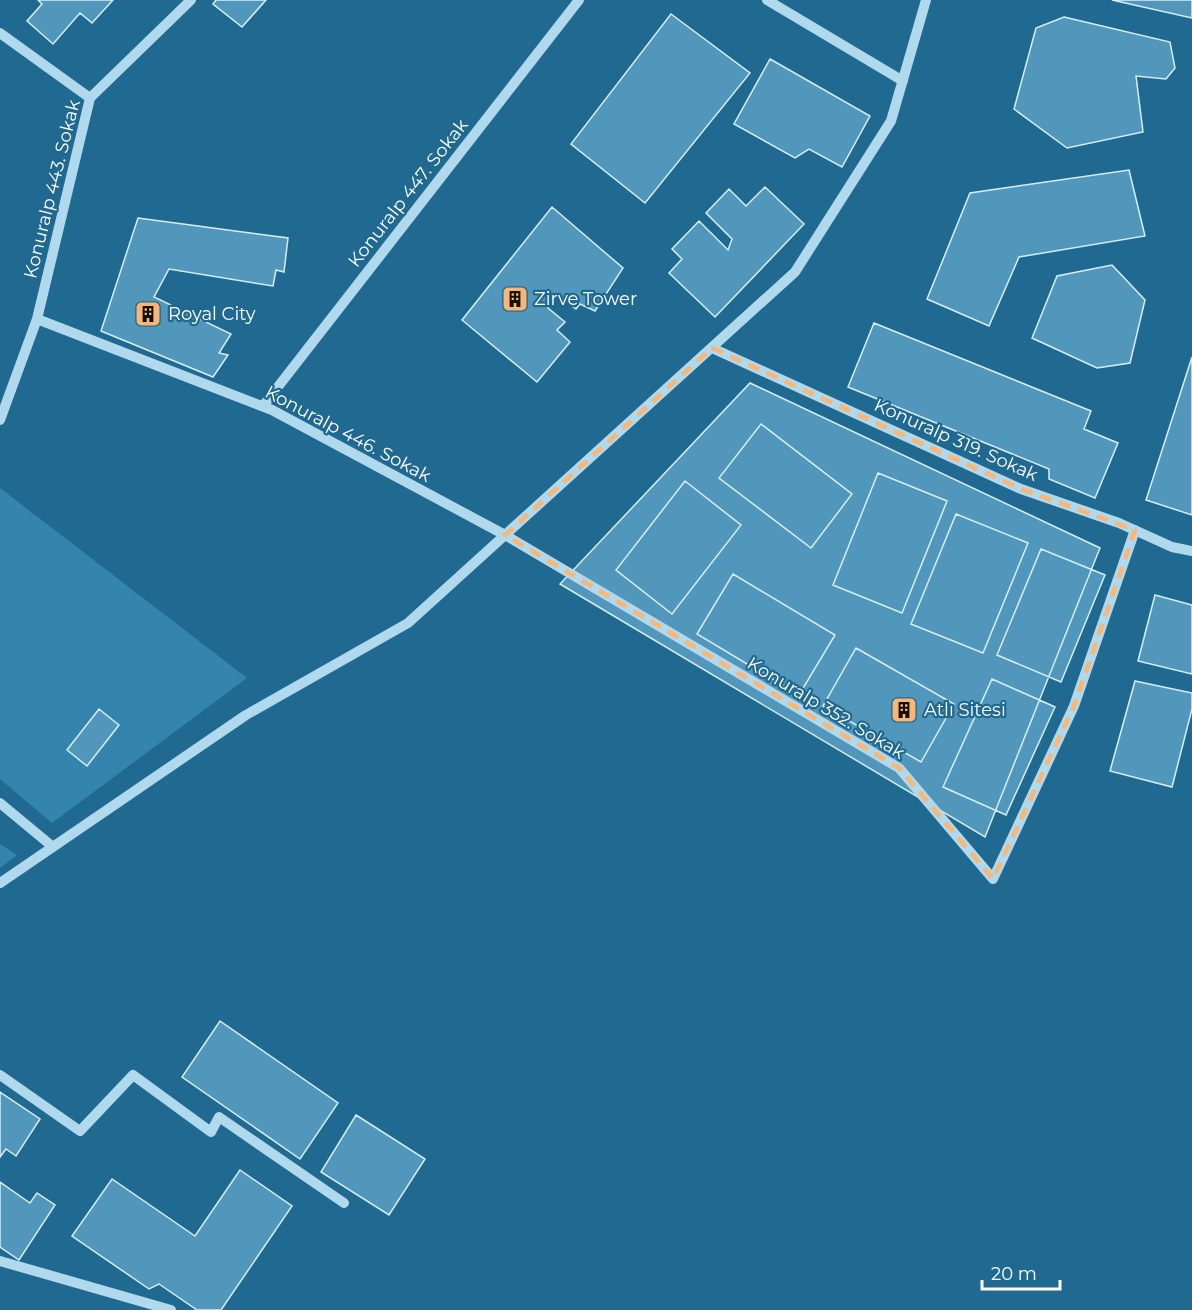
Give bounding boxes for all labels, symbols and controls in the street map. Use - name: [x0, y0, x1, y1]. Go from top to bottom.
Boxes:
- street label: Konuralp 443. Sokak: [19, 97, 85, 281]
- street label: Konuralp 447. Sokak: [343, 114, 473, 272]
- building icon: Zirve Tower: [500, 284, 530, 314]
- place label: Zirve Tower: [534, 288, 637, 310]
- building icon: Royal City: [133, 299, 163, 329]
- place label: Royal City: [168, 303, 256, 325]
- street label: Konuralp 446. Sokak: [261, 381, 435, 487]
- street label: Konuralp 319. Sokak: [871, 394, 1042, 486]
- street label: Konuralp 352. Sokak: [743, 652, 909, 764]
- building icon: Atlı Sitesi: [889, 695, 919, 725]
- place label: Atlı Sitesi: [924, 699, 1006, 721]
- scale bar: [982, 1253, 1060, 1291]
- text: 20 m: [991, 1263, 1037, 1285]

